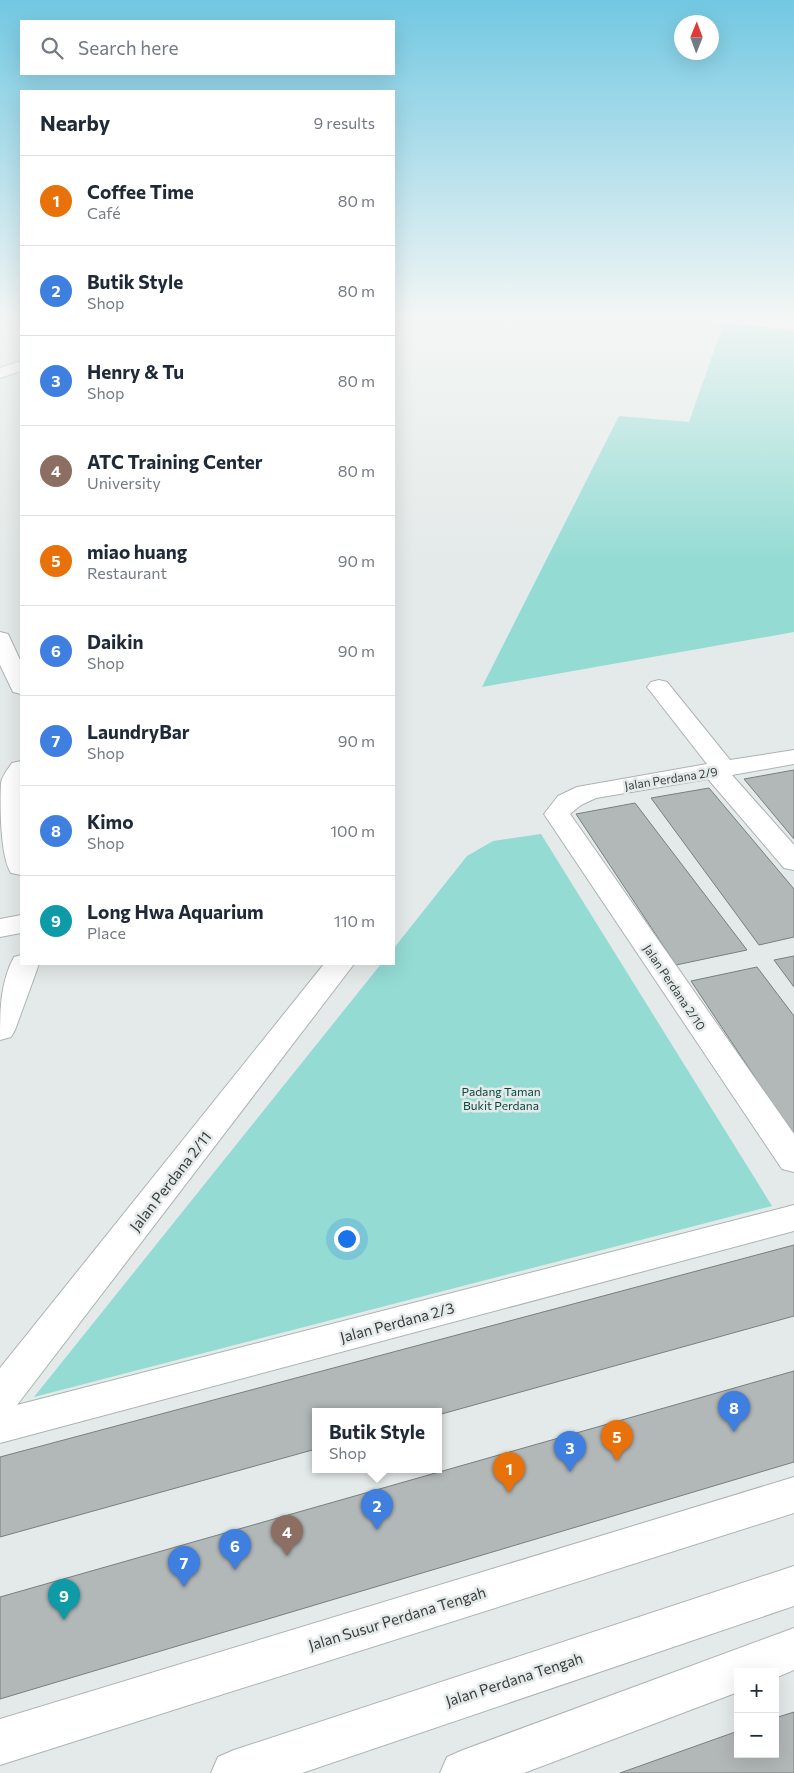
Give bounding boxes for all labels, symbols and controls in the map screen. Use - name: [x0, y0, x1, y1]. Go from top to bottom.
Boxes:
- north arrow: [674, 15, 719, 60]
- search box: [20, 20, 395, 75]
- icon: search: [38, 34, 66, 62]
- text: Search here: [78, 36, 178, 59]
- text: Nearby: [40, 110, 110, 135]
- text: 9 results: [314, 113, 375, 132]
- text: Coffee Time: [87, 180, 194, 203]
- text: 1: [52, 191, 60, 210]
- text: 80 m: [338, 191, 375, 210]
- text: Café: [87, 203, 121, 222]
- text: Butik Style: [87, 270, 183, 293]
- text: 2: [51, 281, 61, 300]
- text: 80 m: [338, 281, 375, 300]
- text: Shop: [87, 293, 125, 312]
- text: Henry & Tu: [87, 360, 184, 383]
- text: 3: [51, 371, 61, 390]
- text: 80 m: [338, 371, 375, 390]
- text: Shop: [87, 383, 125, 402]
- text: ATC Training Center: [87, 450, 263, 473]
- text: 4: [51, 461, 61, 480]
- text: 80 m: [338, 461, 375, 480]
- text: University: [87, 473, 161, 492]
- text: miao huang: [87, 540, 187, 563]
- text: 5: [51, 551, 61, 570]
- text: 90 m: [338, 551, 375, 570]
- text: Restaurant: [87, 563, 167, 582]
- text: Daikin: [87, 630, 143, 653]
- text: 6: [51, 641, 61, 660]
- text: 90 m: [338, 641, 375, 660]
- text: Shop: [87, 653, 125, 672]
- text: LaundryBar: [87, 720, 190, 743]
- text: 7: [52, 731, 60, 750]
- text: 90 m: [338, 731, 375, 750]
- text: Shop: [87, 743, 125, 762]
- street label: Jalan Perdana 2/9: [623, 764, 719, 793]
- text: Kimo: [87, 810, 134, 833]
- text: 8: [51, 821, 61, 840]
- text: 100 m: [330, 821, 375, 840]
- text: Shop: [87, 833, 125, 852]
- text: Long Hwa Aquarium: [87, 900, 264, 923]
- text: 9: [51, 911, 61, 930]
- text: 110 m: [334, 911, 375, 930]
- text: Place: [87, 923, 126, 942]
- street label: Jalan Perdana 2/10: [640, 942, 709, 1033]
- park label: Padang Taman Bukit Perdana: [461, 1084, 541, 1112]
- street label: Jalan Perdana 2/11: [125, 1127, 215, 1235]
- your location: [334, 1226, 360, 1252]
- street label: Jalan Perdana 2/3: [338, 1298, 456, 1346]
- pin: 8: [718, 1391, 750, 1432]
- popup: [312, 1408, 442, 1473]
- text: Butik Style: [329, 1420, 425, 1443]
- pin: 5: [601, 1420, 633, 1461]
- pin: 3: [554, 1431, 586, 1472]
- text: Shop: [329, 1443, 367, 1462]
- pin: 1: [493, 1452, 525, 1493]
- pin: 2: [361, 1489, 393, 1530]
- pin: 4: [271, 1515, 303, 1556]
- pin: 6: [219, 1529, 251, 1570]
- pin: 7: [168, 1546, 200, 1587]
- pin: 9: [48, 1579, 80, 1620]
- street label: Jalan Susur Perdana Tengah: [306, 1582, 488, 1654]
- street label: Jalan Perdana Tengah: [443, 1648, 585, 1710]
- map controls: [734, 1668, 779, 1758]
- button: +: [734, 1668, 779, 1713]
- button: −: [734, 1713, 779, 1758]

